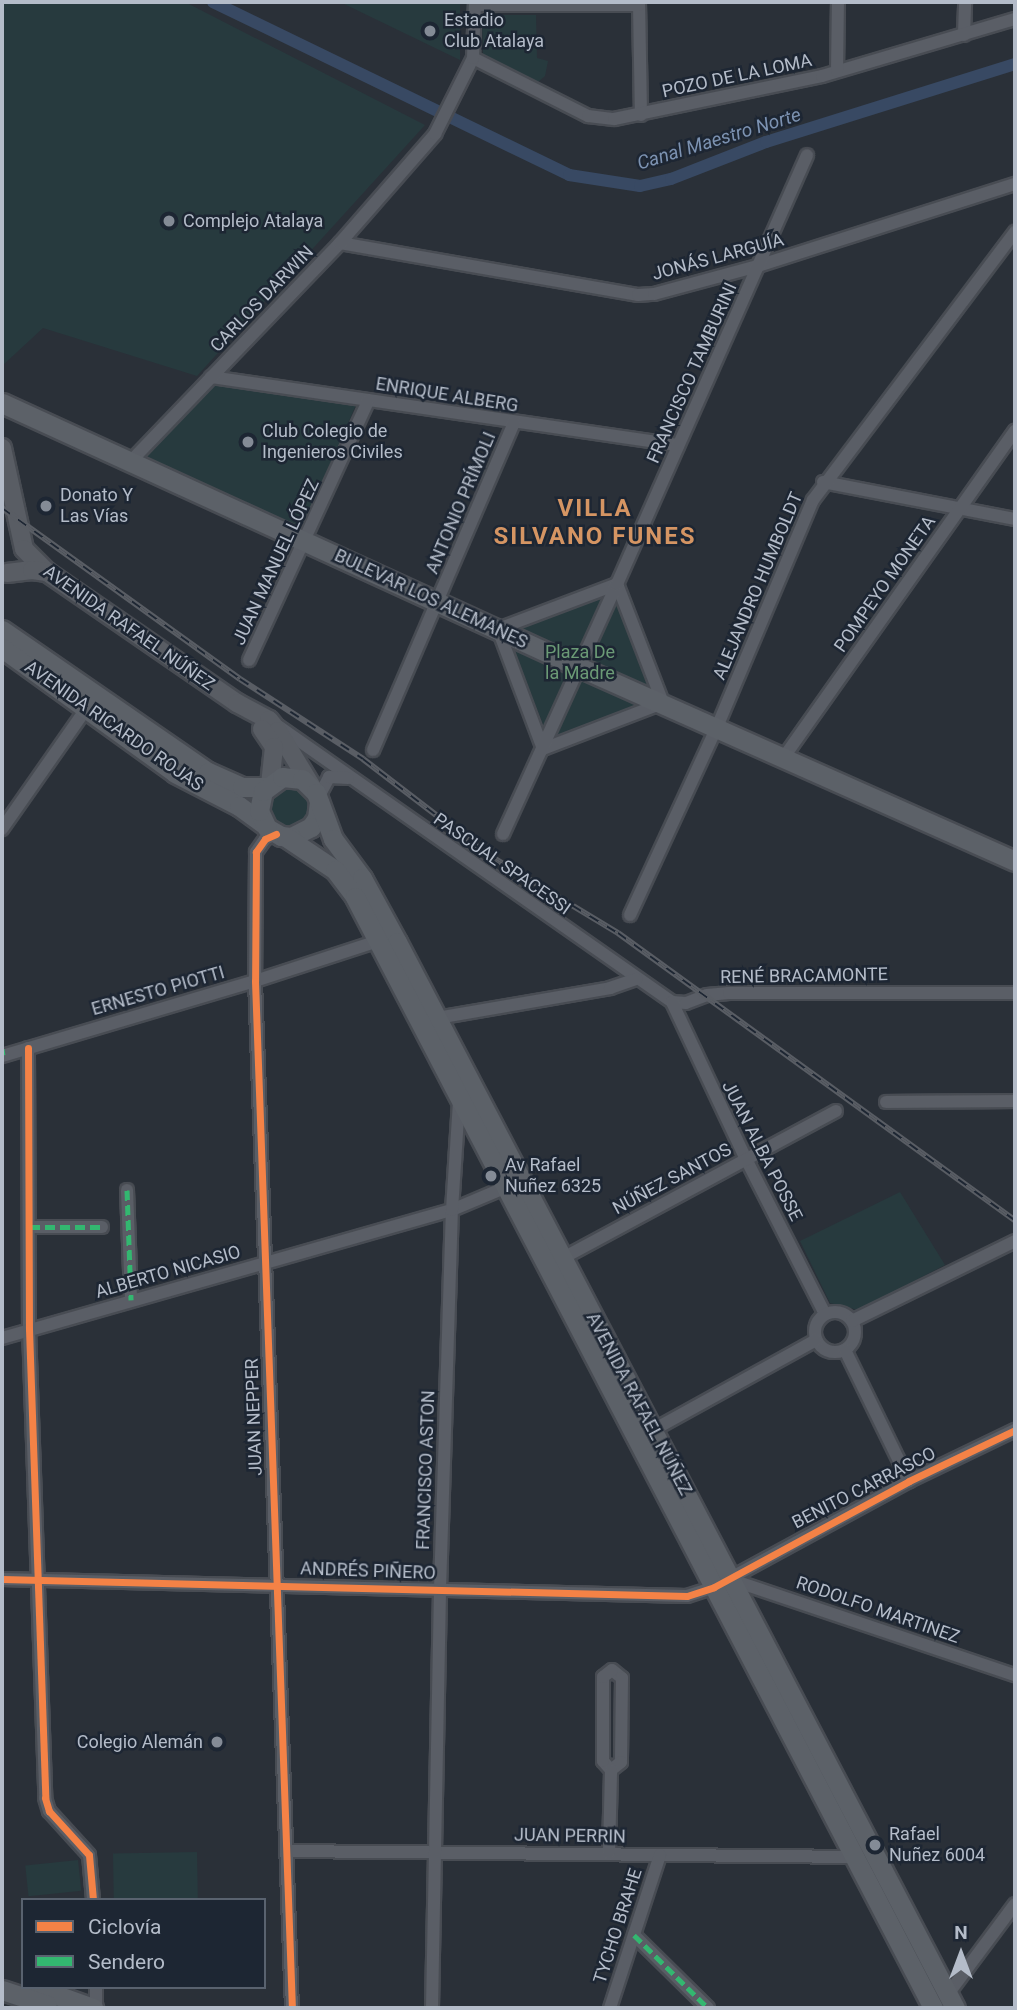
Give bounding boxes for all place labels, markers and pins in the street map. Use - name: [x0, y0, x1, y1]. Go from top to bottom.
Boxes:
- place label: Estadio Club Atalaya: [444, 10, 544, 52]
- marker: Estadio Club Atalaya: [422, 23, 438, 39]
- place label: Complejo Atalaya: [183, 210, 323, 232]
- marker: Complejo Atalaya: [161, 213, 177, 229]
- place label: Club Colegio de Ingenieros Civiles: [262, 421, 403, 464]
- marker: Club Colegio de Ingenieros Civiles: [240, 434, 256, 450]
- place label: Donato Y Las Vías: [60, 485, 133, 528]
- marker: Donato Y Las Vías: [38, 498, 54, 514]
- place label: Av Rafael Nuñez 6325: [505, 1155, 601, 1198]
- marker: Av Rafael Nuñez 6325: [483, 1168, 499, 1184]
- place label: Colegio Alemán: [77, 1731, 203, 1753]
- marker: Colegio Alemán: [209, 1734, 225, 1750]
- place label: Rafael Nuñez 6004: [889, 1824, 985, 1867]
- marker: Rafael Nuñez 6004: [867, 1837, 883, 1853]

